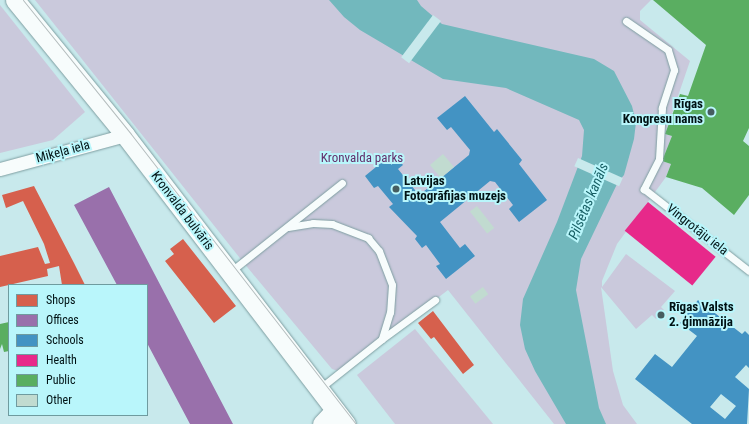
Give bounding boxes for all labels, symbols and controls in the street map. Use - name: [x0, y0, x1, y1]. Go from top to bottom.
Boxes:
- place label: Rīgas Kongresu nams: [623, 97, 703, 128]
- marker: Rīgas Kongresu nams: [706, 107, 716, 117]
- street label: Miķeļa iela: [34, 137, 92, 167]
- park label: Kronvalda parks: [321, 150, 403, 166]
- water label: Pilsētas kanāls: [564, 160, 612, 242]
- street label: Kronvalda bulvāris: [147, 169, 217, 253]
- place label: Latvijas Fotogrāfijas muzejs: [404, 174, 506, 205]
- marker: Latvijas Fotogrāfijas muzejs: [391, 184, 401, 194]
- street label: Vingrotāju iela: [663, 201, 731, 259]
- legend: [8, 284, 148, 416]
- text: Shops: [46, 293, 75, 307]
- place label: Rīgas Valsts 2. ģimnāzija: [669, 300, 734, 331]
- marker: Rīgas Valsts 2. ģimnāzija: [656, 310, 666, 320]
- text: Offices: [46, 313, 79, 327]
- text: Schools: [46, 333, 84, 347]
- text: Health: [46, 353, 77, 367]
- text: Public: [46, 373, 75, 387]
- text: Other: [46, 393, 72, 407]

